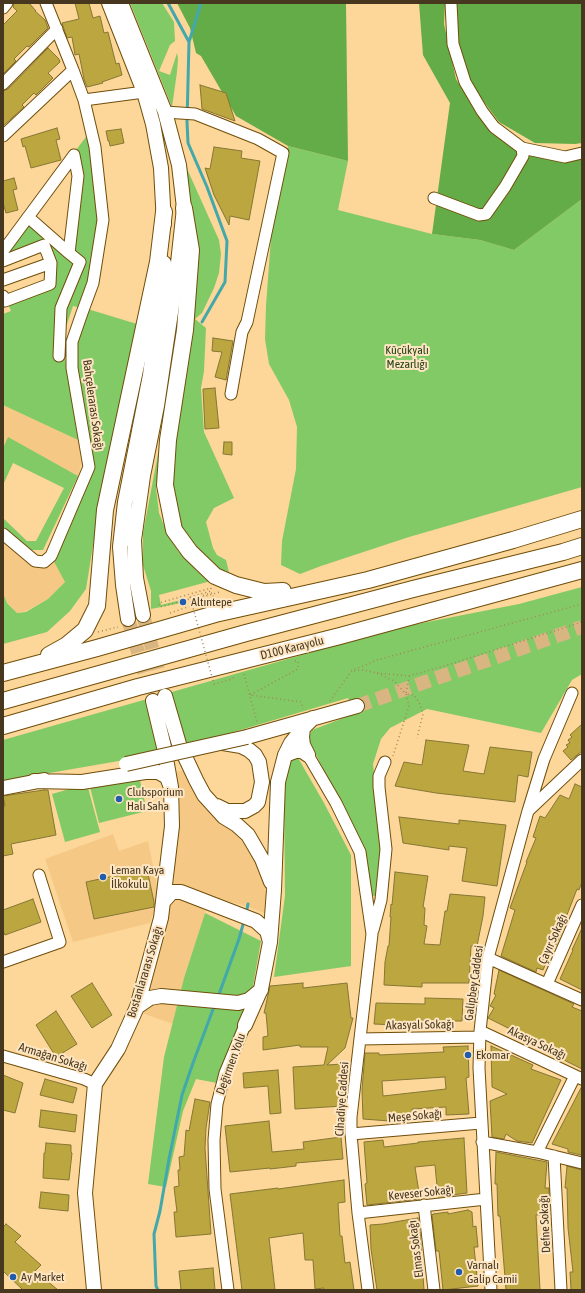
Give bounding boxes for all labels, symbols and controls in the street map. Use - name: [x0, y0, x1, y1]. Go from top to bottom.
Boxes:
- park label: Küçükyalı Mezarlığı: [385, 343, 429, 371]
- street label: Bahçelerarası Sokağı: [80, 359, 106, 451]
- place label: Altıntepe: [191, 595, 232, 609]
- marker: Altıntepe: [178, 597, 188, 607]
- street label: D100 Karayolu: [259, 633, 325, 663]
- place label: Clubsporium Halı Saha: [127, 785, 183, 813]
- marker: Clubsporium Halı Saha: [114, 794, 124, 804]
- place label: Leman Kaya İlkokulu: [111, 863, 164, 891]
- marker: Leman Kaya İlkokulu: [98, 872, 108, 882]
- street label: Çayır Sokağı: [536, 912, 570, 966]
- street label: Bostanlararası Sokağı: [124, 924, 166, 1020]
- street label: Galipbey Caddesi: [462, 944, 486, 1022]
- street label: Akasyalı Sokağı: [386, 1017, 454, 1033]
- street label: Akasya Sokağı: [506, 1023, 568, 1063]
- street label: Değirmen Yolu: [213, 1031, 249, 1097]
- street label: Armağan Sokağı: [17, 1040, 89, 1074]
- place label: Ekomar: [476, 1048, 510, 1062]
- marker: Ekomar: [463, 1050, 473, 1060]
- street label: Cihadiye Caddesi: [332, 1061, 352, 1137]
- street label: Meşe Sokağı: [387, 1106, 443, 1126]
- street label: Keveser Sokağı: [388, 1182, 454, 1204]
- street label: Defne Sokağı: [536, 1195, 554, 1253]
- street label: Elmas Sokağı: [405, 1219, 427, 1279]
- place label: Varnalı Galip Camii: [467, 1258, 517, 1286]
- marker: Varnalı Galip Camii: [454, 1267, 464, 1277]
- place label: Ay Market: [21, 1270, 65, 1284]
- marker: Ay Market: [8, 1272, 18, 1282]

